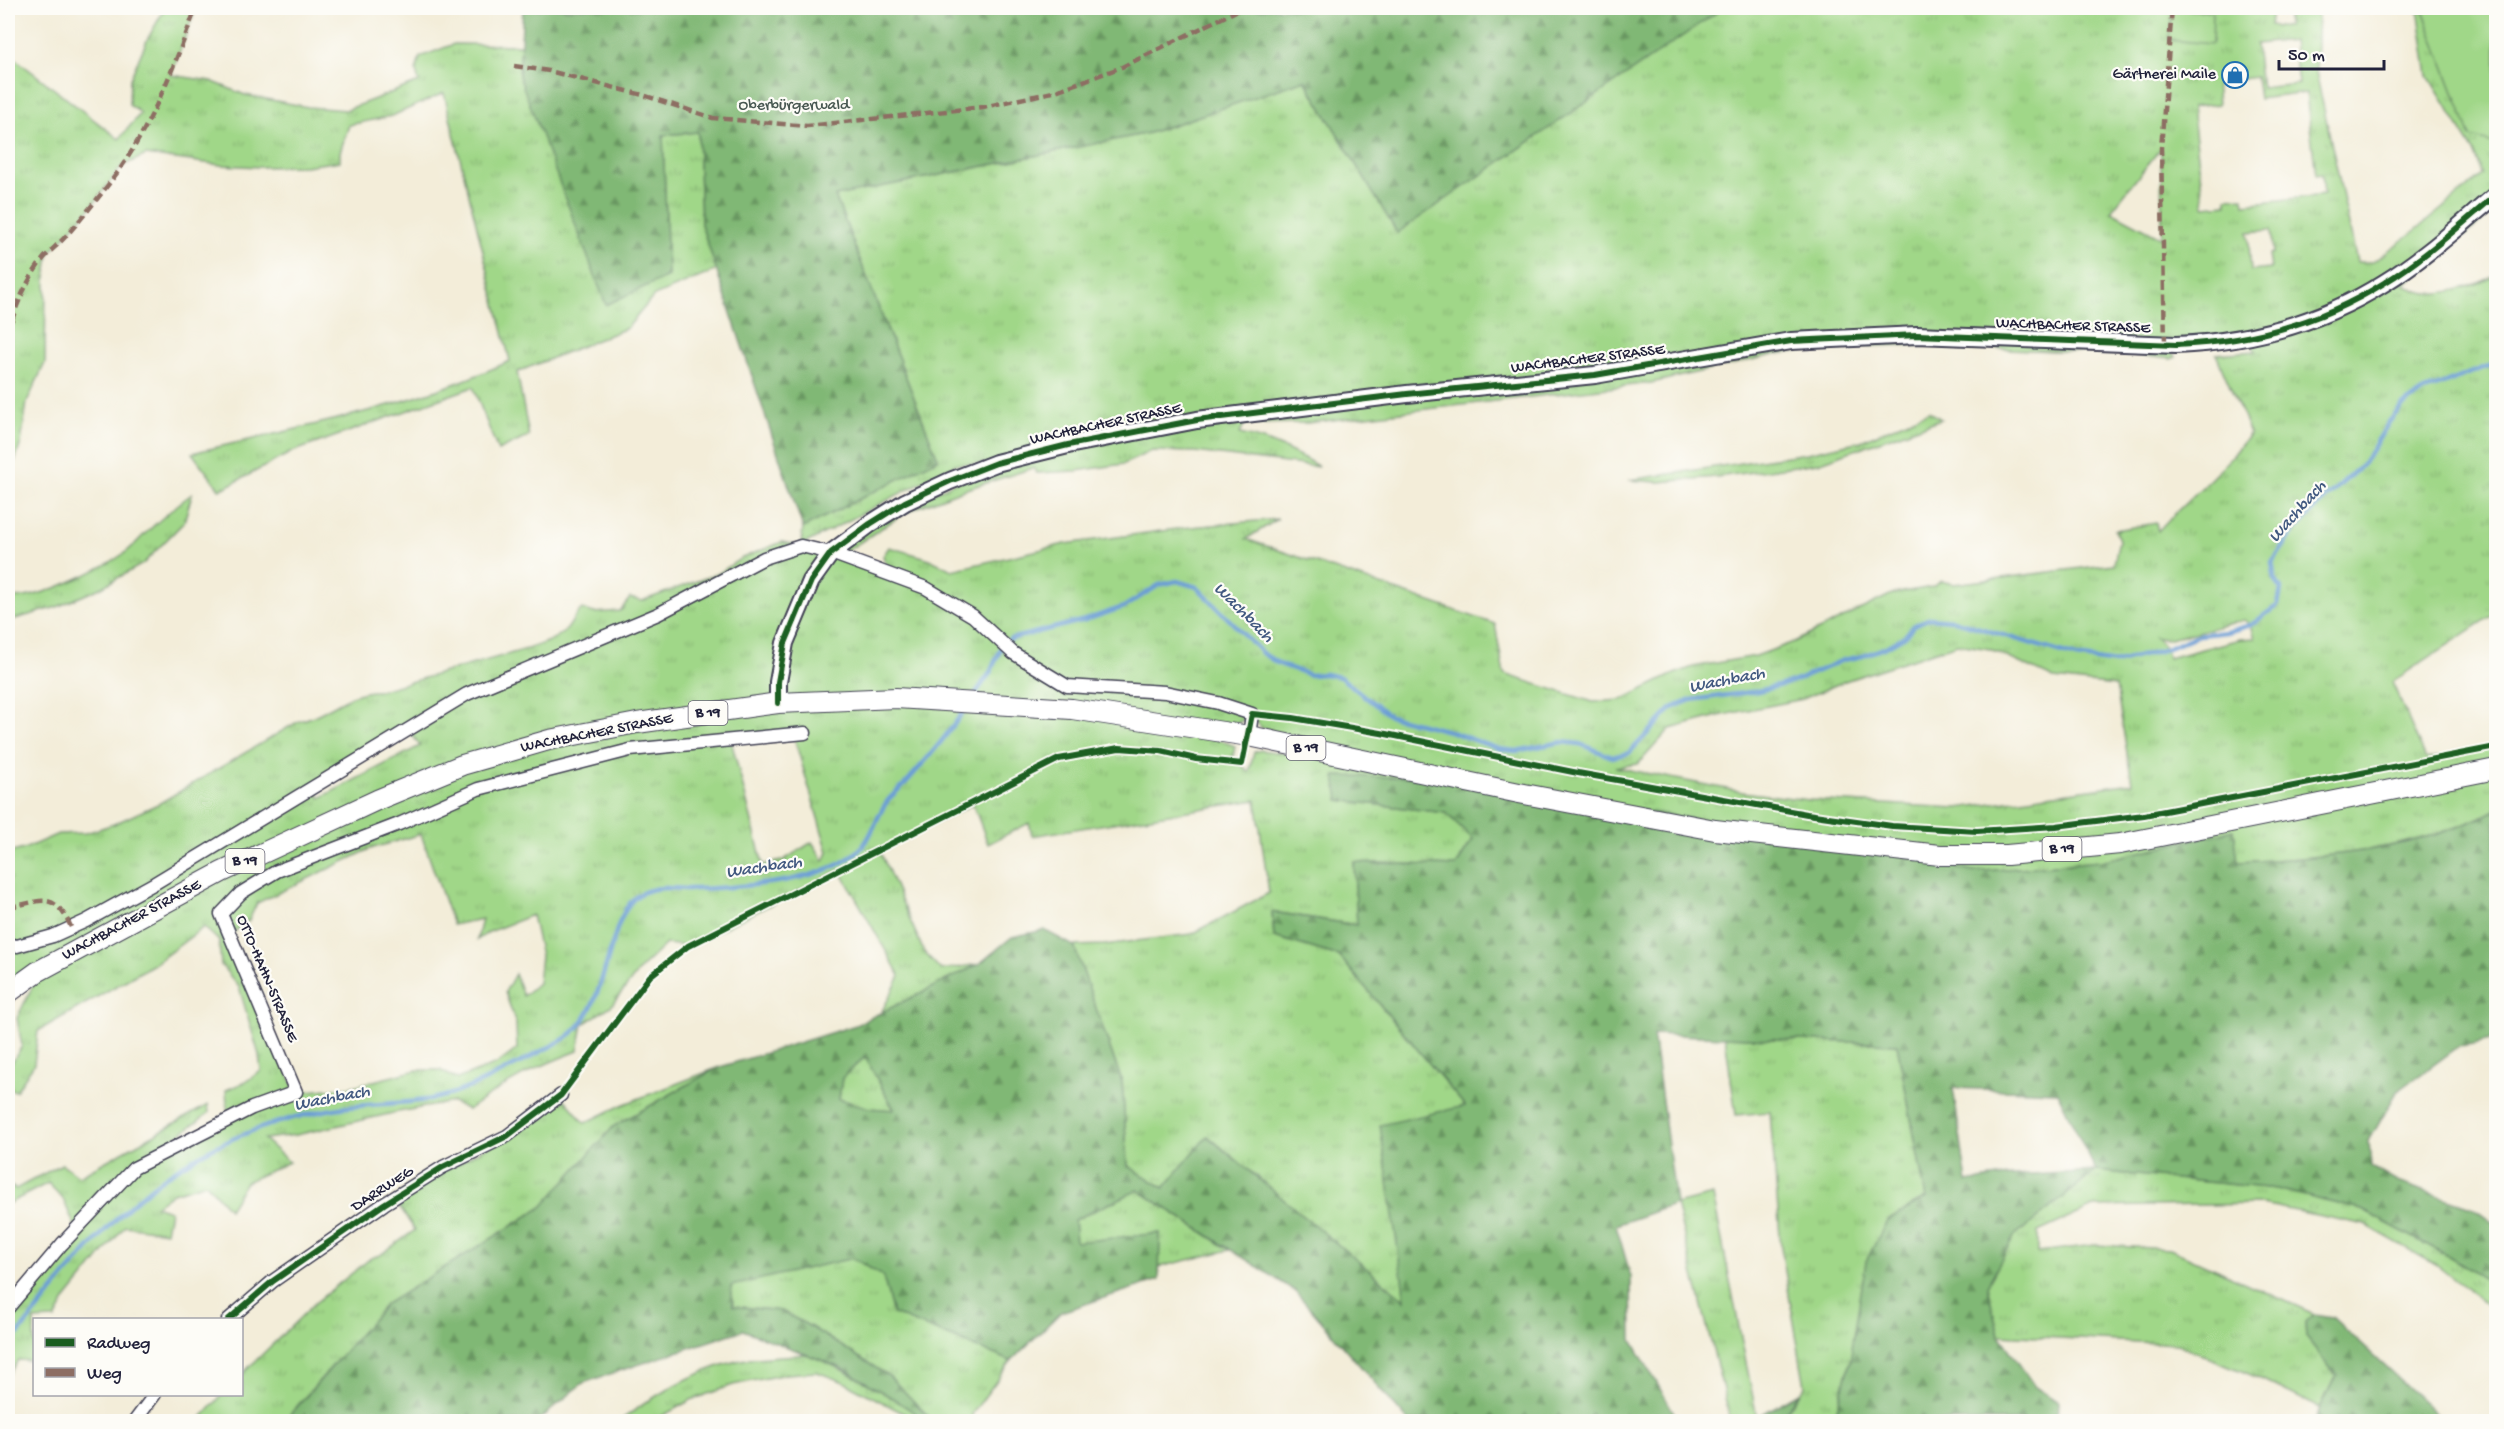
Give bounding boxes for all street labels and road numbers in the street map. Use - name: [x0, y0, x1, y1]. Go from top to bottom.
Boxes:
- street label: WACHBACHER STRASSE: [1995, 315, 2152, 339]
- street label: WACHBACHER STRASSE: [1510, 341, 1667, 379]
- street label: WACHBACHER STRASSE: [1028, 399, 1185, 450]
- road number: B 19: [688, 701, 728, 725]
- street label: WACHBACHER STRASSE: [519, 710, 676, 758]
- road number: B 19: [1286, 736, 1326, 760]
- road number: B 19: [2042, 837, 2082, 861]
- road number: B 19: [226, 849, 264, 873]
- street label: WACHBACHER STRASSE: [59, 876, 206, 966]
- street label: OTTO-HAHN-STRASSE: [231, 913, 302, 1046]
- street label: DARRWEG: [348, 1162, 418, 1218]

